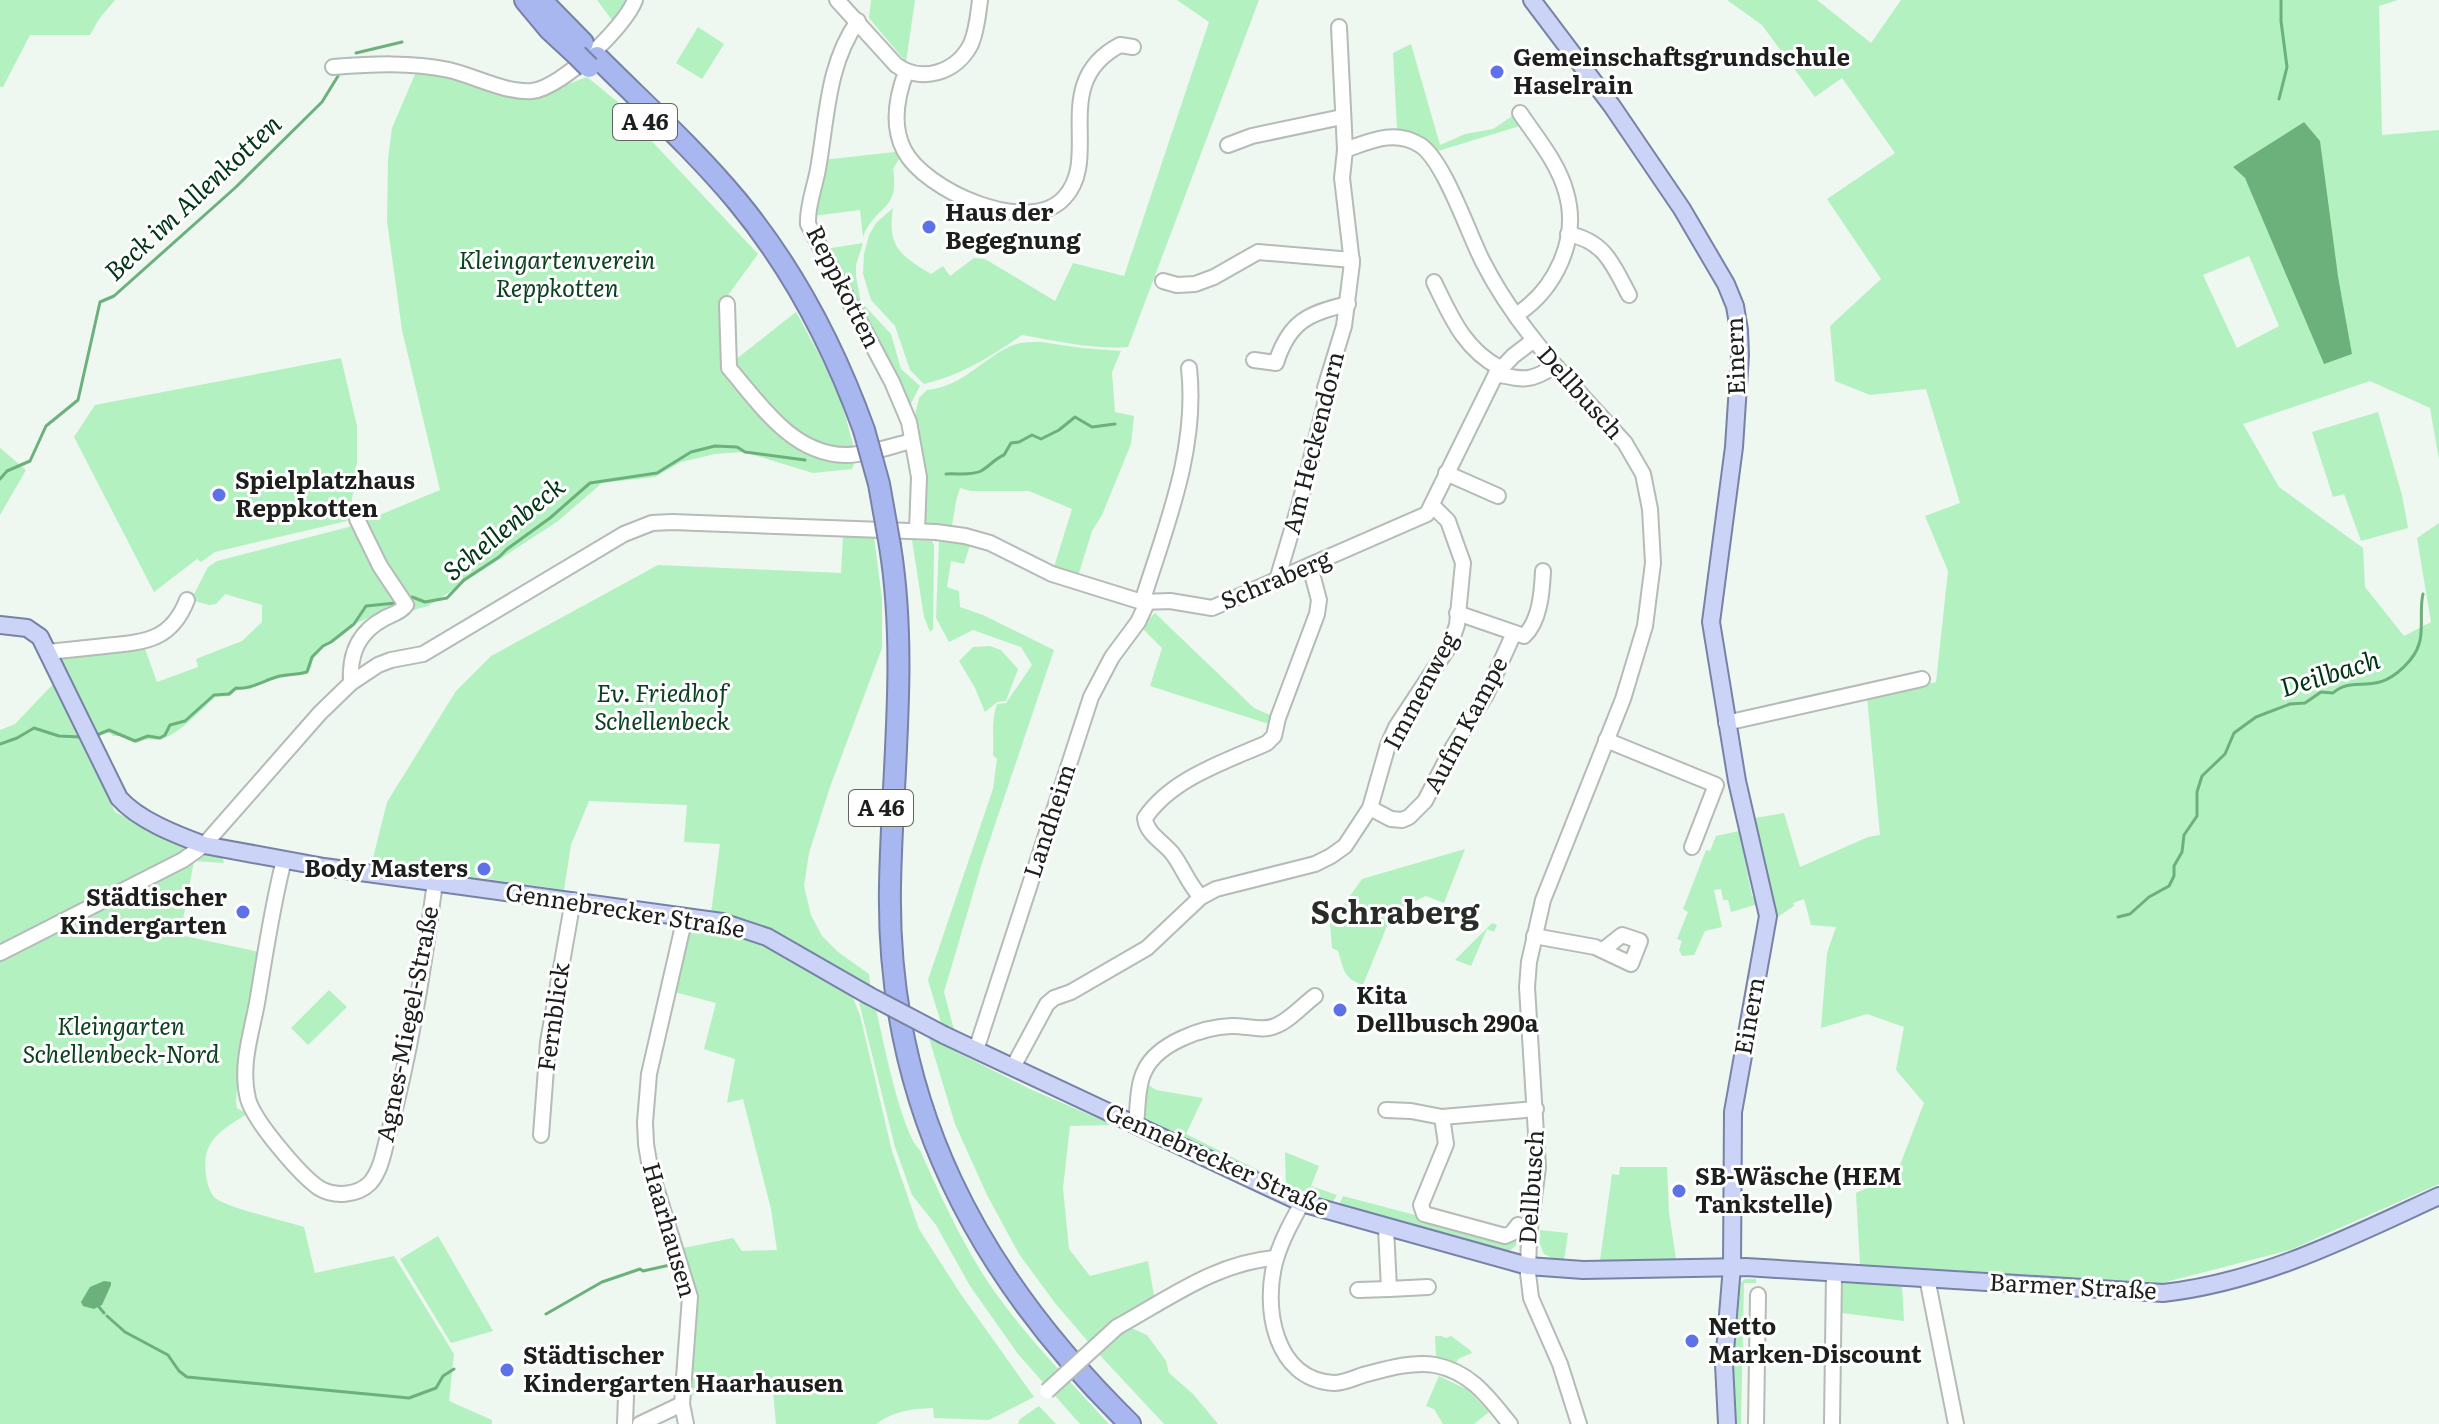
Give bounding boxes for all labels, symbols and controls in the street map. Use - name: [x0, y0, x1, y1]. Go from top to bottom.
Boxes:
- place label: Gemeinschaftsgrundschule Haselrain: [1513, 38, 1850, 101]
- marker: Gemeinschaftsgrundschule Haselrain: [1488, 63, 1506, 81]
- water label: Beck im Allenkotten: [94, 103, 289, 289]
- road number: A 46: [613, 104, 677, 140]
- place label: Haus der Begegnung: [945, 193, 1081, 256]
- marker: Haus der Begegnung: [920, 218, 938, 236]
- street label: Reppkotten: [799, 219, 891, 353]
- park label: Kleingartenverein Reppkotten: [459, 241, 655, 304]
- street label: Einern: [1715, 316, 1752, 396]
- street label: Dellbusch: [1530, 337, 1633, 446]
- street label: Am Heckendorn: [1272, 347, 1351, 537]
- place label: Spielplatzhaus Reppkotten: [235, 461, 415, 524]
- water label: Schellenbeck: [433, 465, 572, 588]
- marker: Spielplatzhaus Reppkotten: [210, 486, 228, 504]
- street label: Schraberg: [1214, 539, 1336, 617]
- street label: Immenweg: [1373, 624, 1465, 755]
- water label: Deilbach: [2274, 638, 2384, 705]
- street label: Aufm Kampe: [1413, 649, 1514, 798]
- park label: Ev. Friedhof Schellenbeck: [594, 674, 731, 737]
- street label: Landheim: [1013, 759, 1082, 882]
- road number: A 46: [849, 790, 913, 826]
- place label: Body Masters: [304, 849, 468, 884]
- marker: Body Masters: [475, 860, 493, 878]
- street label: Gennebrecker Straße: [503, 872, 748, 945]
- place label: Städtischer Kindergarten: [60, 878, 227, 941]
- district label: Schraberg: [1311, 886, 1480, 934]
- marker: Städtischer Kindergarten: [234, 903, 252, 921]
- street label: Agnes-Miegel-Straße: [366, 903, 446, 1144]
- street label: Fernblick: [527, 960, 577, 1073]
- street label: Einern: [1723, 974, 1772, 1057]
- place label: Kita Dellbusch 290a: [1356, 976, 1539, 1039]
- marker: Kita Dellbusch 290a: [1331, 1001, 1349, 1019]
- park label: Kleingarten Schellenbeck-Nord: [23, 1007, 220, 1070]
- street label: Gennebrecker Straße: [1100, 1092, 1336, 1223]
- street label: Dellbusch: [1508, 1128, 1551, 1245]
- place label: SB-Wäsche (HEM Tankstelle): [1695, 1157, 1902, 1220]
- street label: Haarhausen: [635, 1158, 707, 1301]
- marker: SB-Wäsche (HEM Tankstelle): [1670, 1182, 1688, 1200]
- street label: Barmer Straße: [1988, 1263, 2158, 1306]
- place label: Netto Marken-Discount: [1708, 1307, 1922, 1370]
- marker: Netto Marken-Discount: [1683, 1332, 1701, 1350]
- place label: Städtischer Kindergarten Haarhausen: [523, 1336, 844, 1399]
- marker: Städtischer Kindergarten Haarhausen: [498, 1361, 516, 1379]

